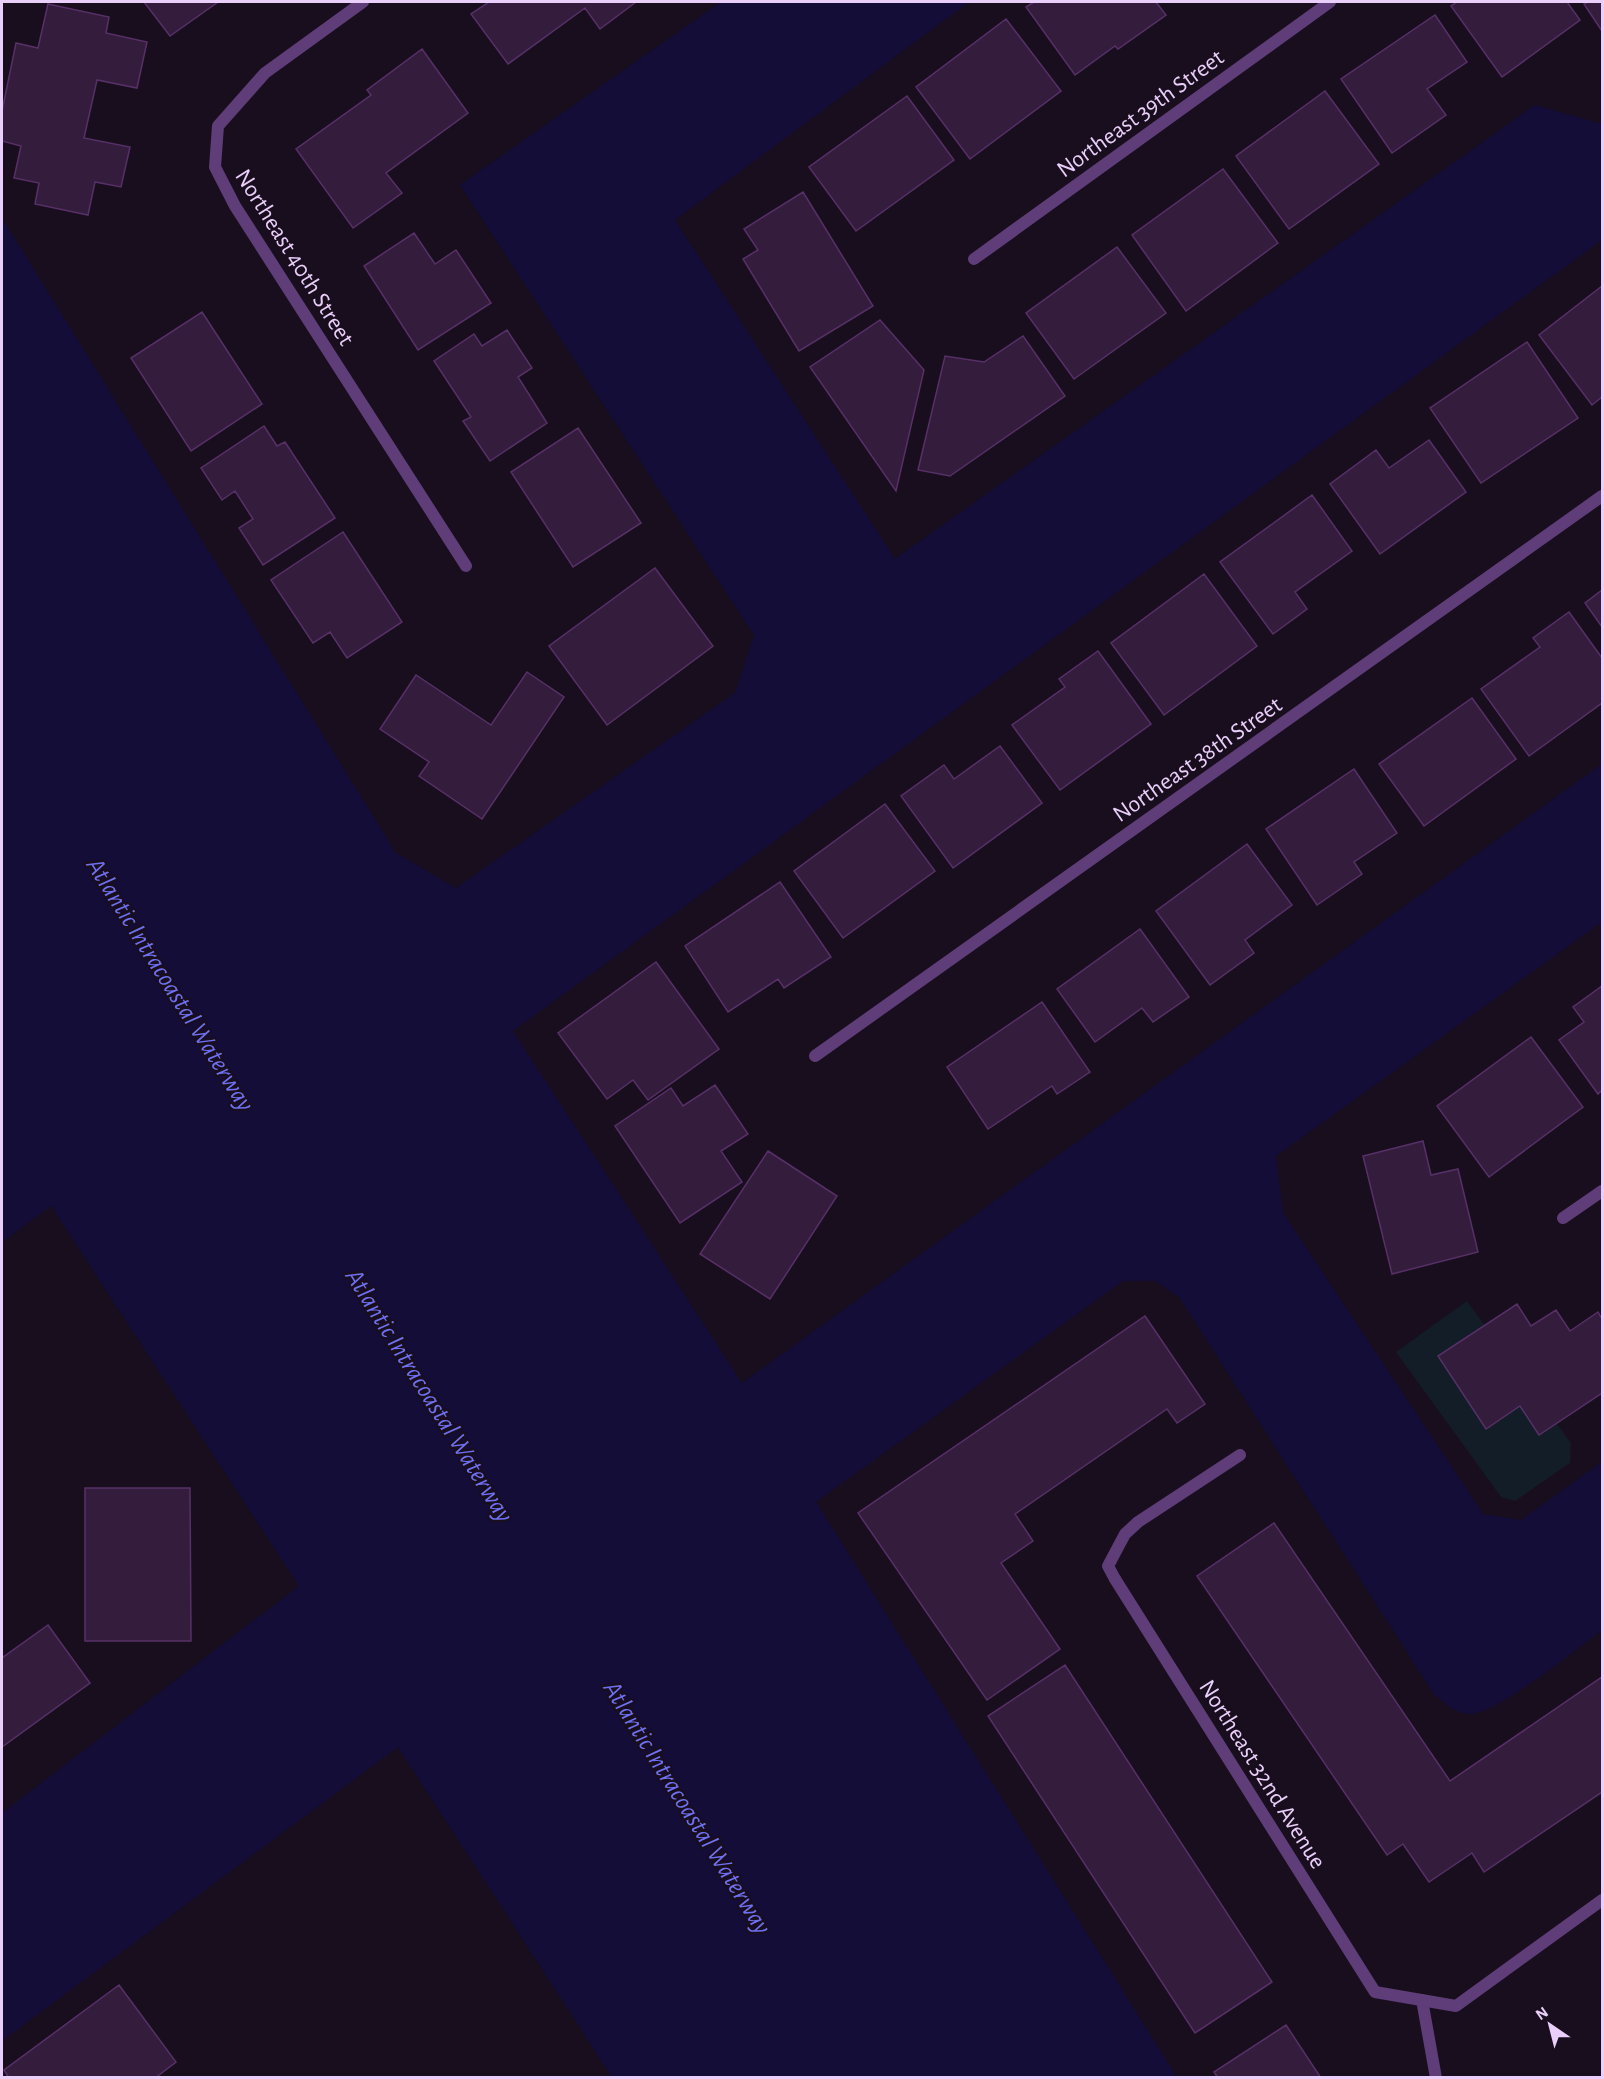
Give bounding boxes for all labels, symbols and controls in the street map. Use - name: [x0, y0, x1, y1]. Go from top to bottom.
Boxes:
- street label: Northeast 39th Street: [1053, 45, 1229, 182]
- street label: Northeast 40th Street: [230, 165, 358, 350]
- street label: Northeast 38th Street: [1109, 692, 1287, 827]
- water label: Atlantic Intracoastal Waterway: [81, 852, 259, 1116]
- water label: Atlantic Intracoastal Waterway: [340, 1263, 518, 1527]
- water label: Atlantic Intracoastal Waterway: [598, 1675, 776, 1939]
- street label: Northeast 32nd Avenue: [1194, 1676, 1330, 1873]
- north arrow: [1520, 1995, 1580, 2055]
- text: N: [1533, 2004, 1551, 2023]

